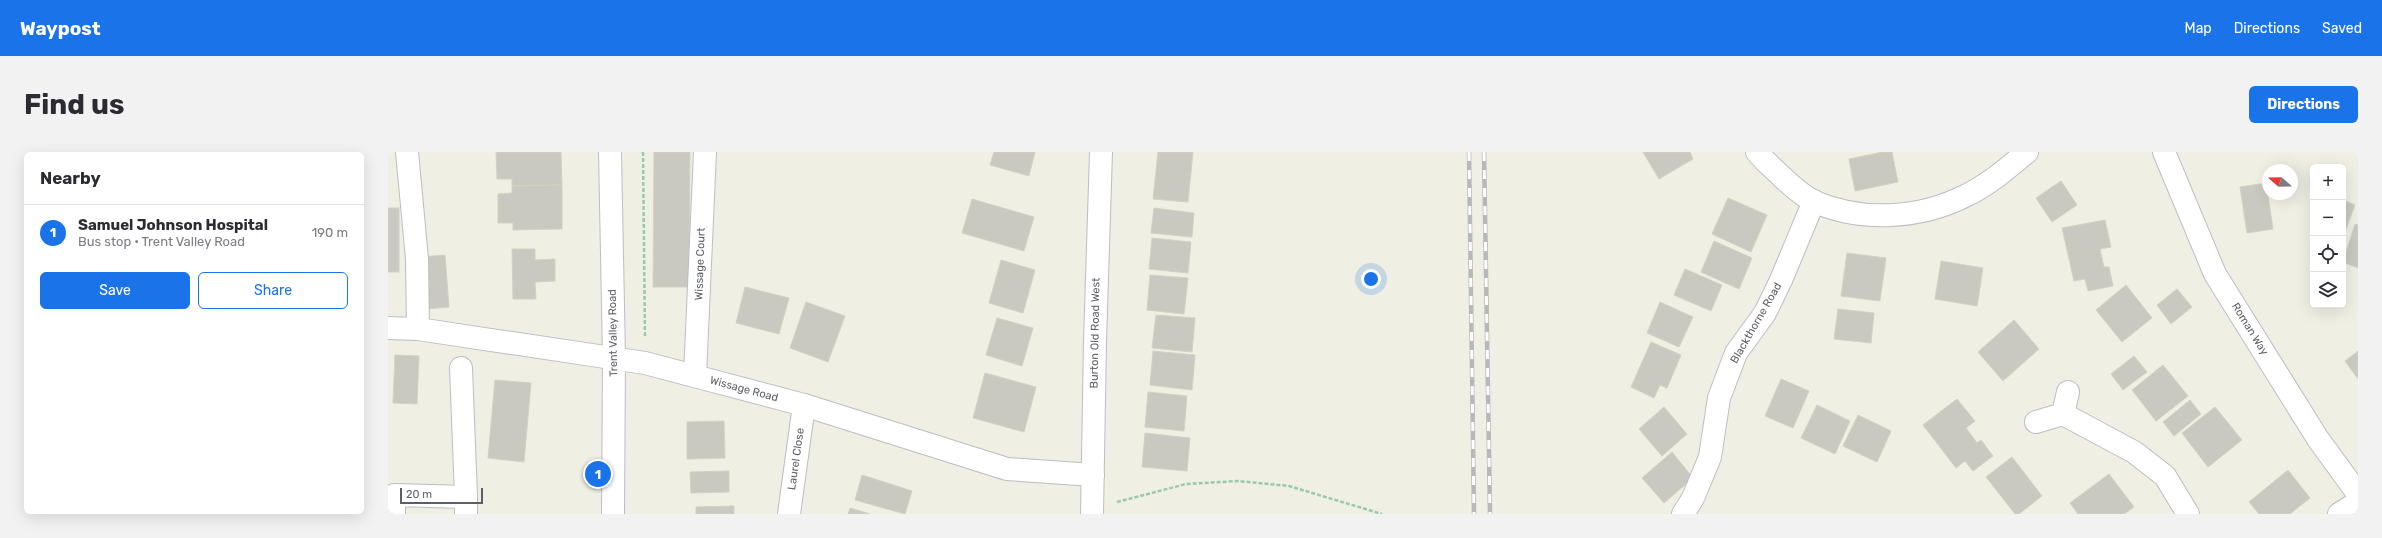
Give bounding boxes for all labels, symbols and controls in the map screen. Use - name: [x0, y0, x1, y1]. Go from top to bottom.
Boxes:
- text: Waypost: [20, 17, 101, 40]
- text: Map: [2185, 20, 2212, 37]
- text: Directions: [2234, 20, 2300, 37]
- text: Saved: [2322, 20, 2362, 37]
- button: Directions: [2249, 86, 2358, 123]
- text: Find us: [24, 88, 124, 121]
- north arrow: [2262, 164, 2298, 200]
- map controls: [2310, 164, 2346, 308]
- button: +: [2310, 164, 2346, 200]
- text: Nearby: [40, 168, 101, 188]
- button: −: [2310, 200, 2346, 236]
- text: Samuel Johnson Hospital: [78, 216, 268, 234]
- text: 1: [50, 225, 56, 240]
- text: 190 m: [312, 225, 348, 240]
- street label: Wissage Court: [692, 227, 708, 301]
- text: Bus stop · Trent Valley Road: [78, 234, 245, 249]
- button: locate: [2310, 236, 2346, 272]
- your location: [1361, 269, 1381, 289]
- button: Save: [40, 272, 190, 309]
- button: Share: [198, 272, 348, 309]
- button: layers: [2310, 272, 2346, 308]
- street label: Burton Old Road West: [1088, 277, 1102, 388]
- street label: Blackthorne Road: [1728, 280, 1784, 366]
- street label: Trent Valley Road: [606, 289, 620, 377]
- street label: Roman Way: [2229, 301, 2271, 357]
- street label: Wissage Road: [708, 374, 780, 404]
- street label: Laurel Close: [785, 427, 807, 491]
- pin: 1: [585, 459, 611, 489]
- scale bar: [400, 486, 483, 505]
- text: 20 m: [406, 488, 432, 501]

